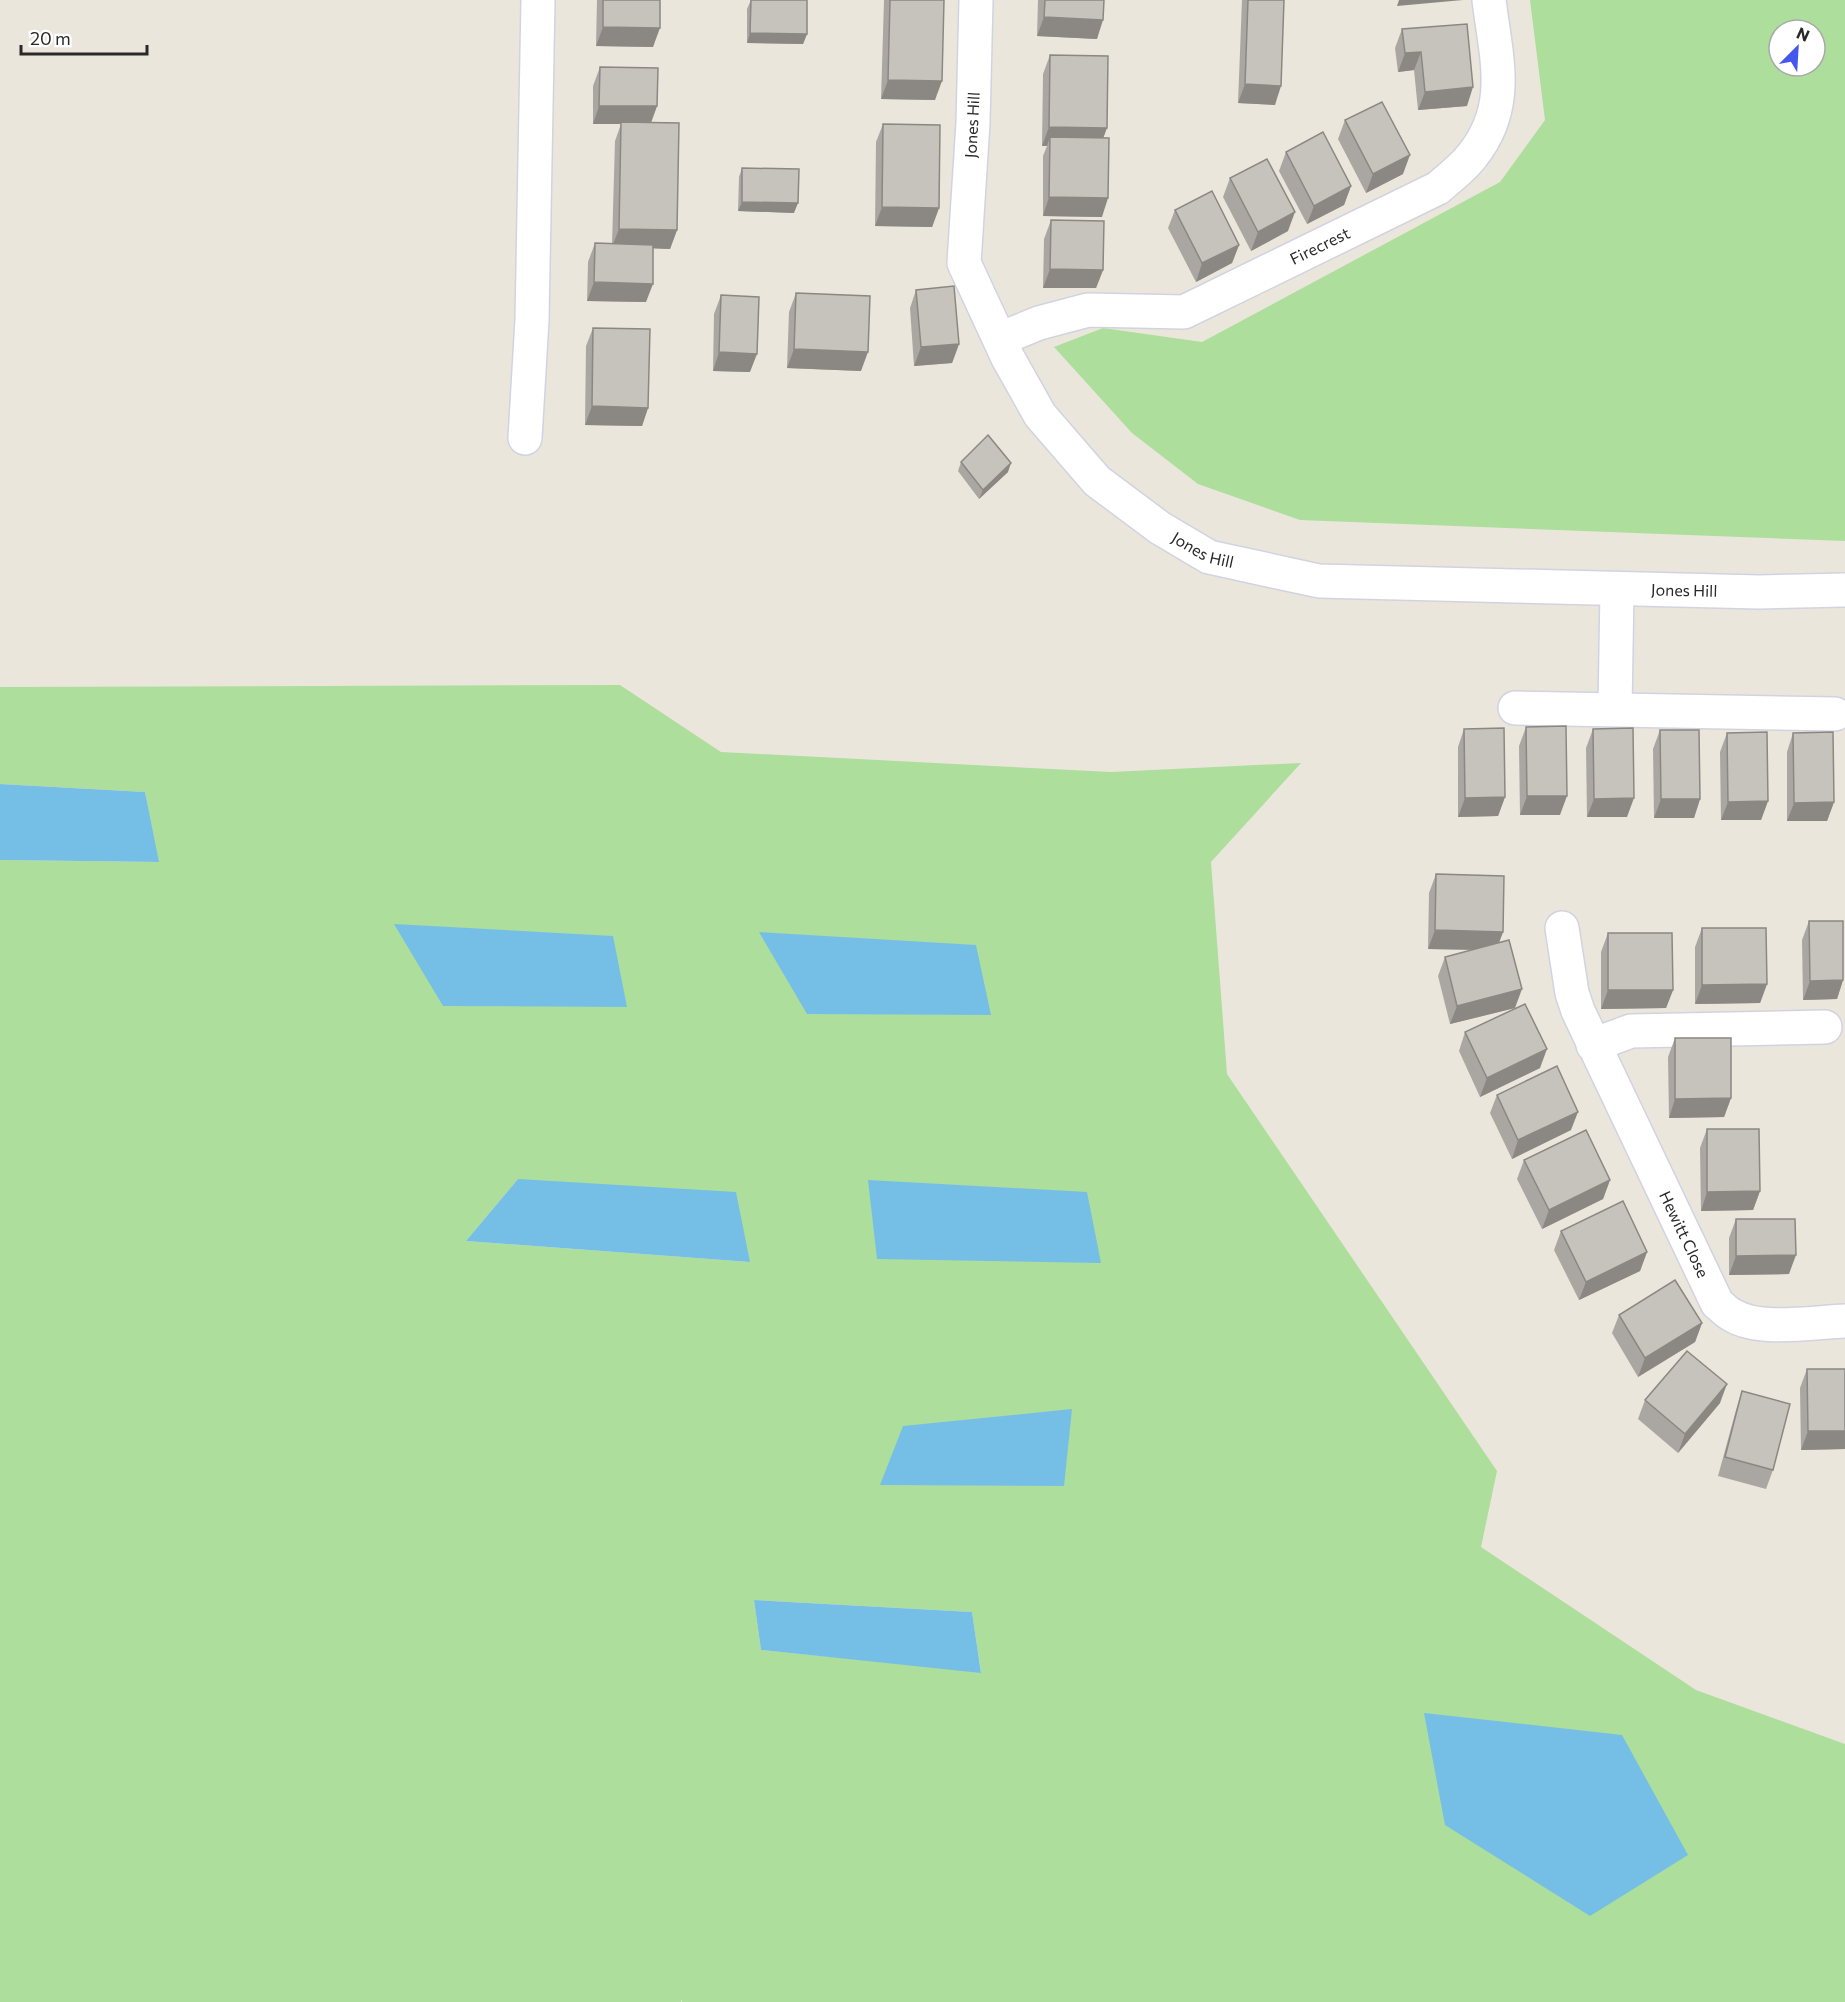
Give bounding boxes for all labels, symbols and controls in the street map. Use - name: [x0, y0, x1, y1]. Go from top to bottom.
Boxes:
- scale bar: [21, 18, 147, 56]
- north arrow: [1767, 18, 1827, 78]
- text: N: [1794, 23, 1813, 45]
- text: 20 m: [30, 27, 71, 49]
- street label: Jones Hill: [960, 91, 983, 159]
- street label: Firecrest: [1287, 222, 1353, 268]
- street label: Jones Hill: [1169, 527, 1236, 571]
- street label: Jones Hill: [1651, 579, 1718, 600]
- street label: Hewitt Close: [1656, 1188, 1713, 1280]

